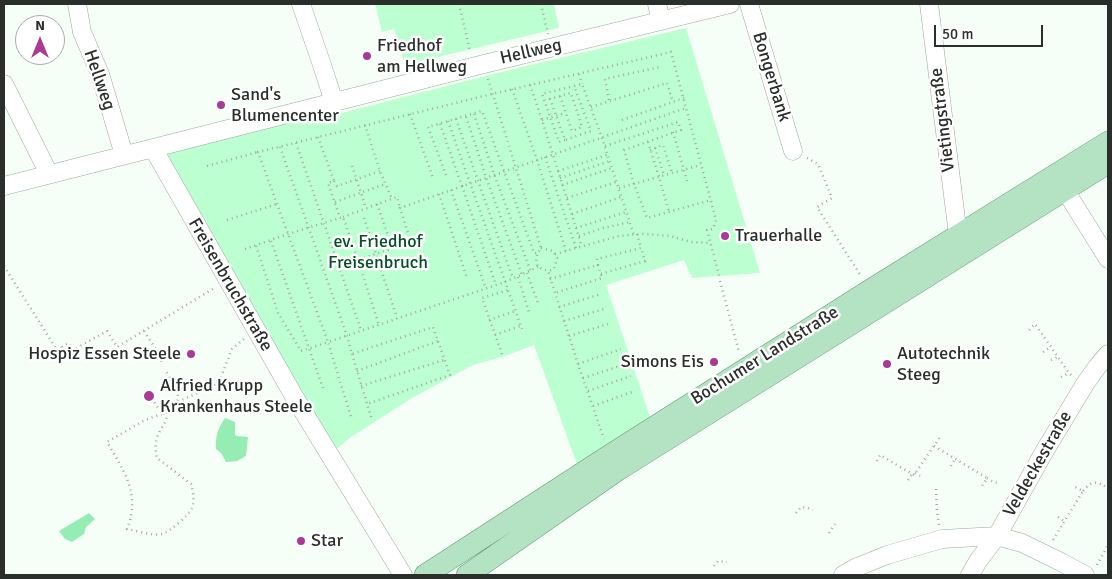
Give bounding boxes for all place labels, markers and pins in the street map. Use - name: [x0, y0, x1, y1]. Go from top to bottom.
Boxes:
- place label: Friedhof am Hellweg: [377, 35, 467, 78]
- marker: Friedhof am Hellweg: [361, 50, 373, 62]
- place label: Sand's Blumencenter: [231, 84, 339, 126]
- marker: Sand's Blumencenter: [215, 99, 227, 111]
- place label: Trauerhalle: [735, 225, 822, 247]
- marker: Trauerhalle: [719, 230, 731, 242]
- place label: Hospiz Essen Steele: [28, 343, 181, 365]
- place label: Autotechnik Steeg: [897, 343, 990, 386]
- marker: Hospiz Essen Steele: [185, 348, 197, 360]
- place label: Simons Eis: [621, 351, 704, 373]
- marker: Simons Eis: [708, 356, 720, 368]
- marker: Autotechnik Steeg: [881, 358, 893, 370]
- place label: Alfried Krupp Krankenhaus Steele: [160, 375, 313, 418]
- marker: Alfried Krupp Krankenhaus Steele: [142, 389, 156, 403]
- place label: Star: [311, 530, 343, 552]
- marker: Star: [295, 535, 307, 547]

